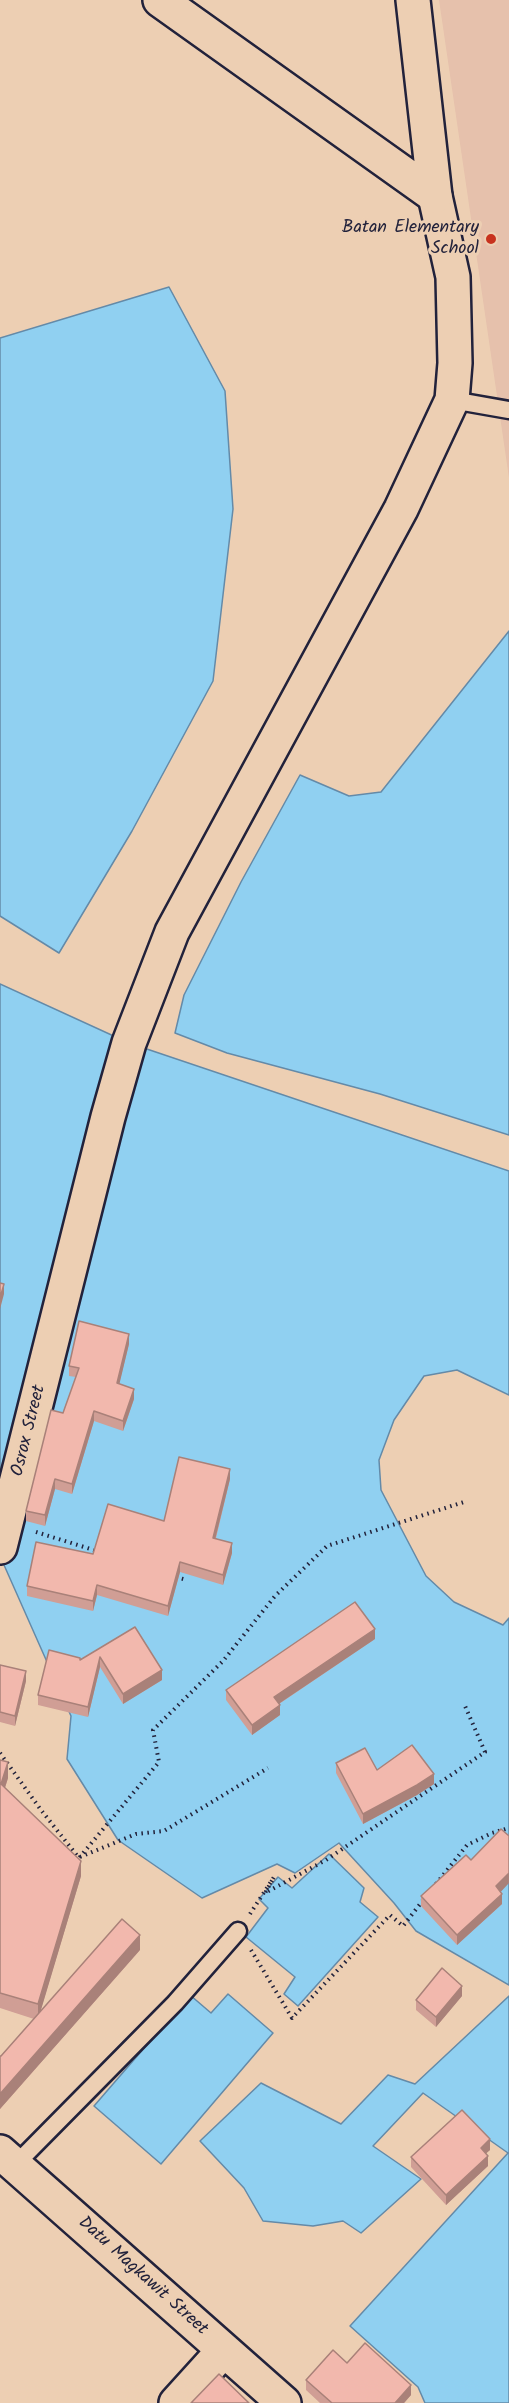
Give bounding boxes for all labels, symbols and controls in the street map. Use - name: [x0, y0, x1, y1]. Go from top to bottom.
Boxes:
- place label: Batan Elementary School: [342, 218, 479, 260]
- marker: Batan Elementary School: [484, 232, 498, 246]
- street label: Osrox Street: [8, 1383, 52, 1479]
- street label: Datu Magkawit Street: [73, 2213, 211, 2341]

